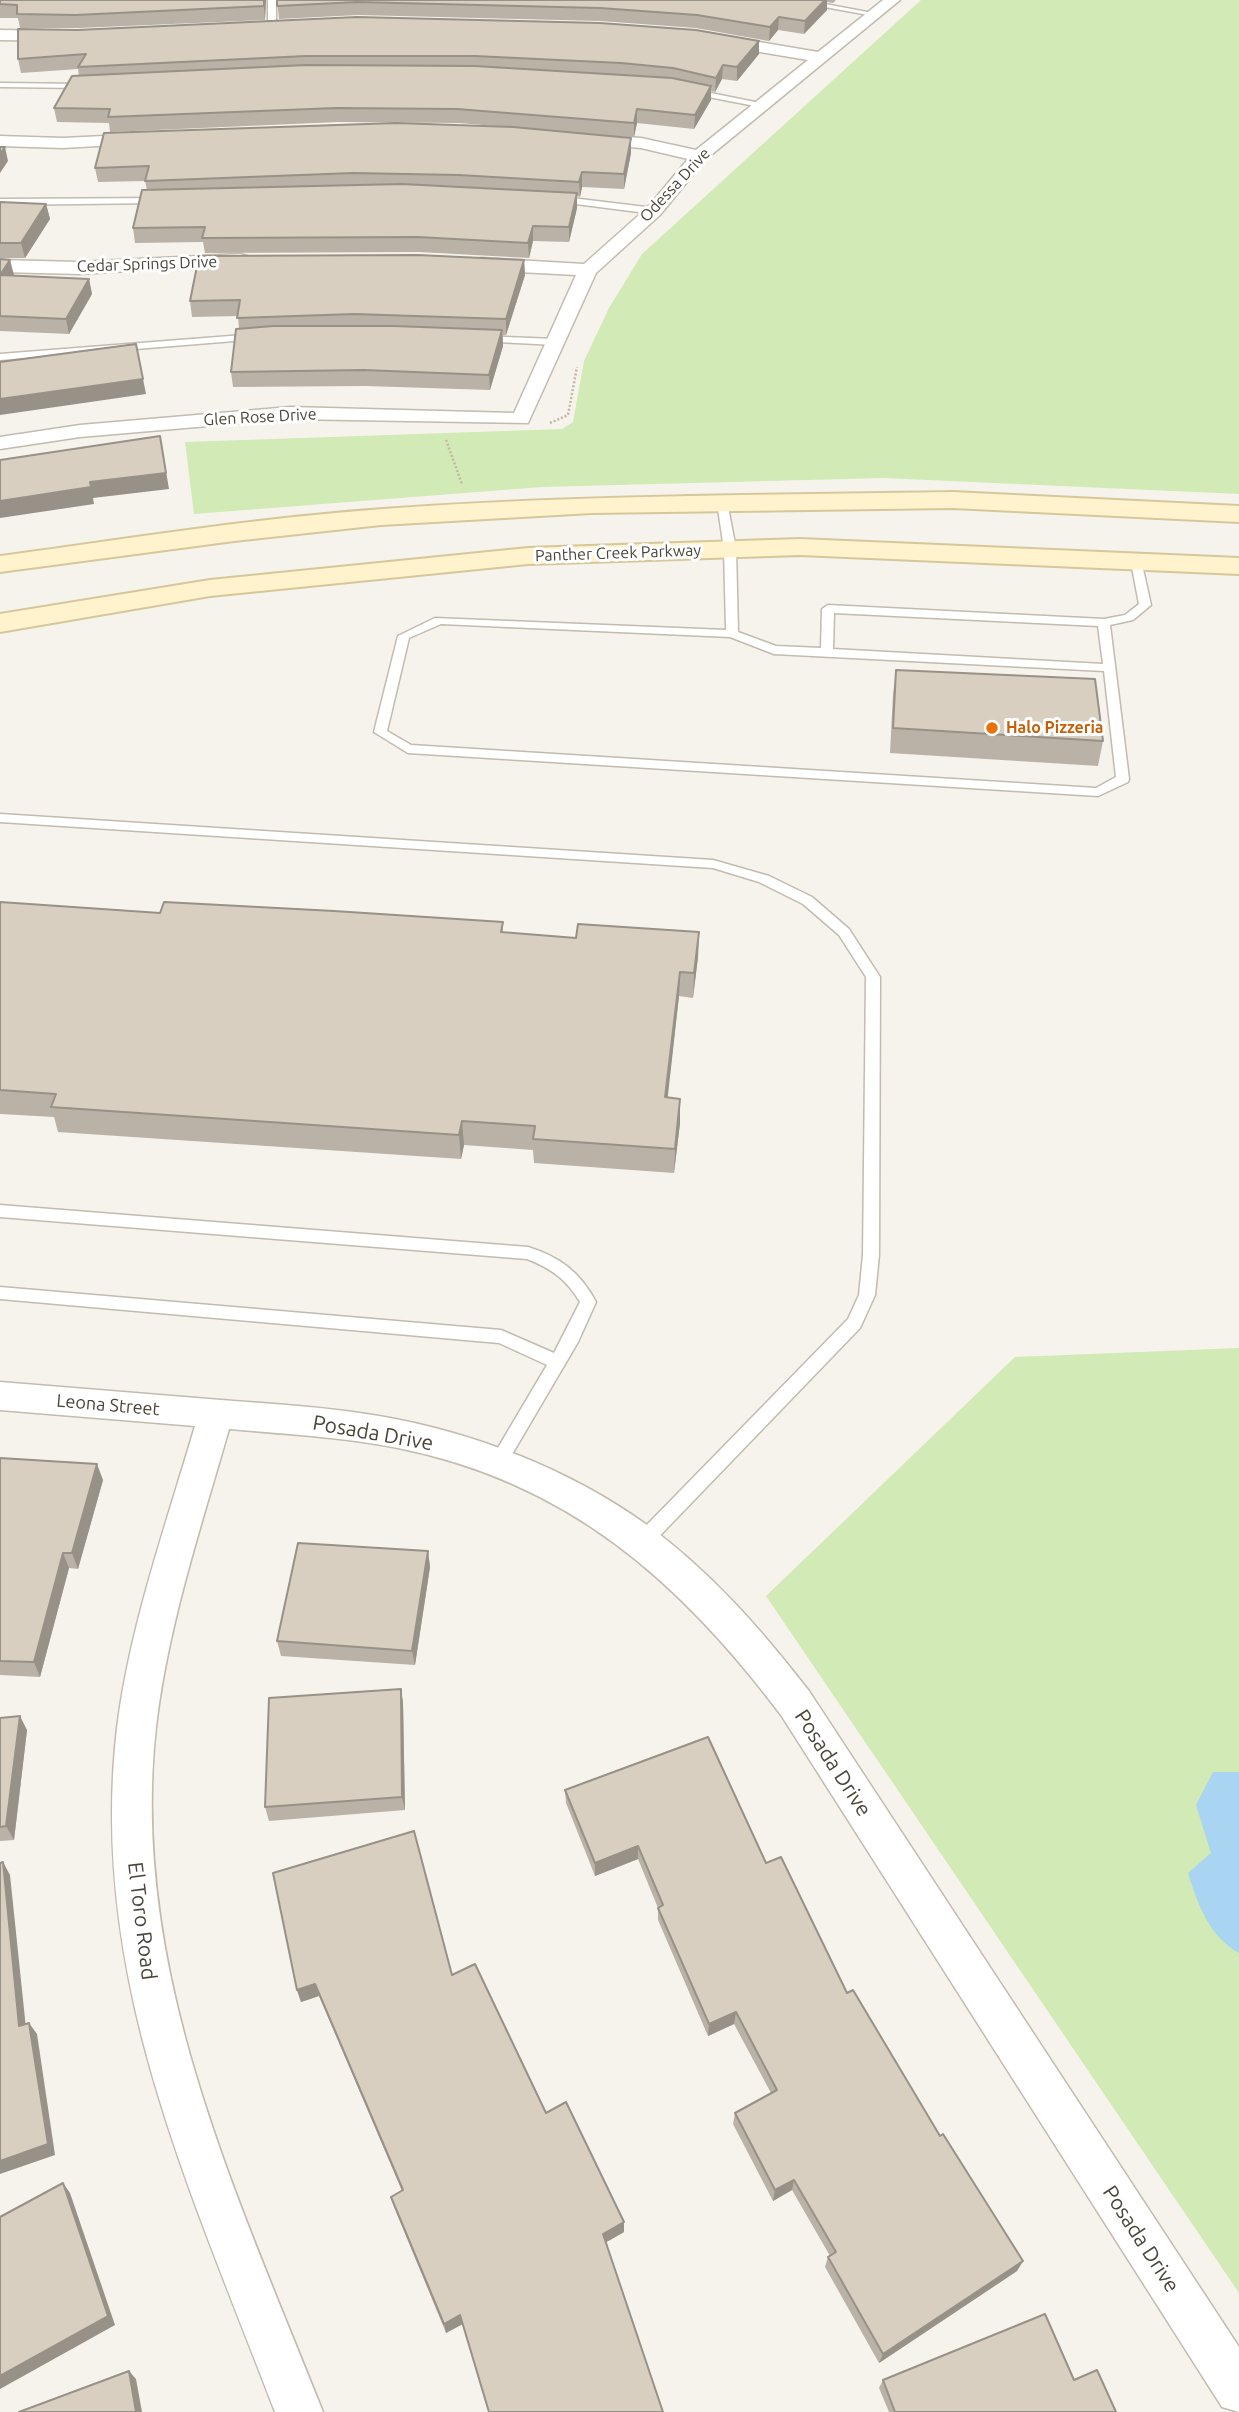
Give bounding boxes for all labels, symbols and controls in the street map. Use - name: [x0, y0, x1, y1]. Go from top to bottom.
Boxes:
- street label: Odessa Drive: [636, 144, 714, 226]
- street label: Cedar Springs Drive: [77, 252, 217, 276]
- street label: Glen Rose Drive: [203, 404, 317, 430]
- street label: Panther Creek Parkway: [535, 541, 701, 565]
- place label: Halo Pizzeria: [1006, 718, 1104, 738]
- marker: Halo Pizzeria: [984, 720, 1000, 736]
- street label: Leona Street: [55, 1390, 161, 1420]
- street label: Posada Drive: [311, 1410, 435, 1456]
- street label: Posada Drive: [789, 1705, 877, 1821]
- street label: El Toro Road: [122, 1861, 162, 1981]
- street label: Posada Drive: [1097, 2181, 1185, 2297]

